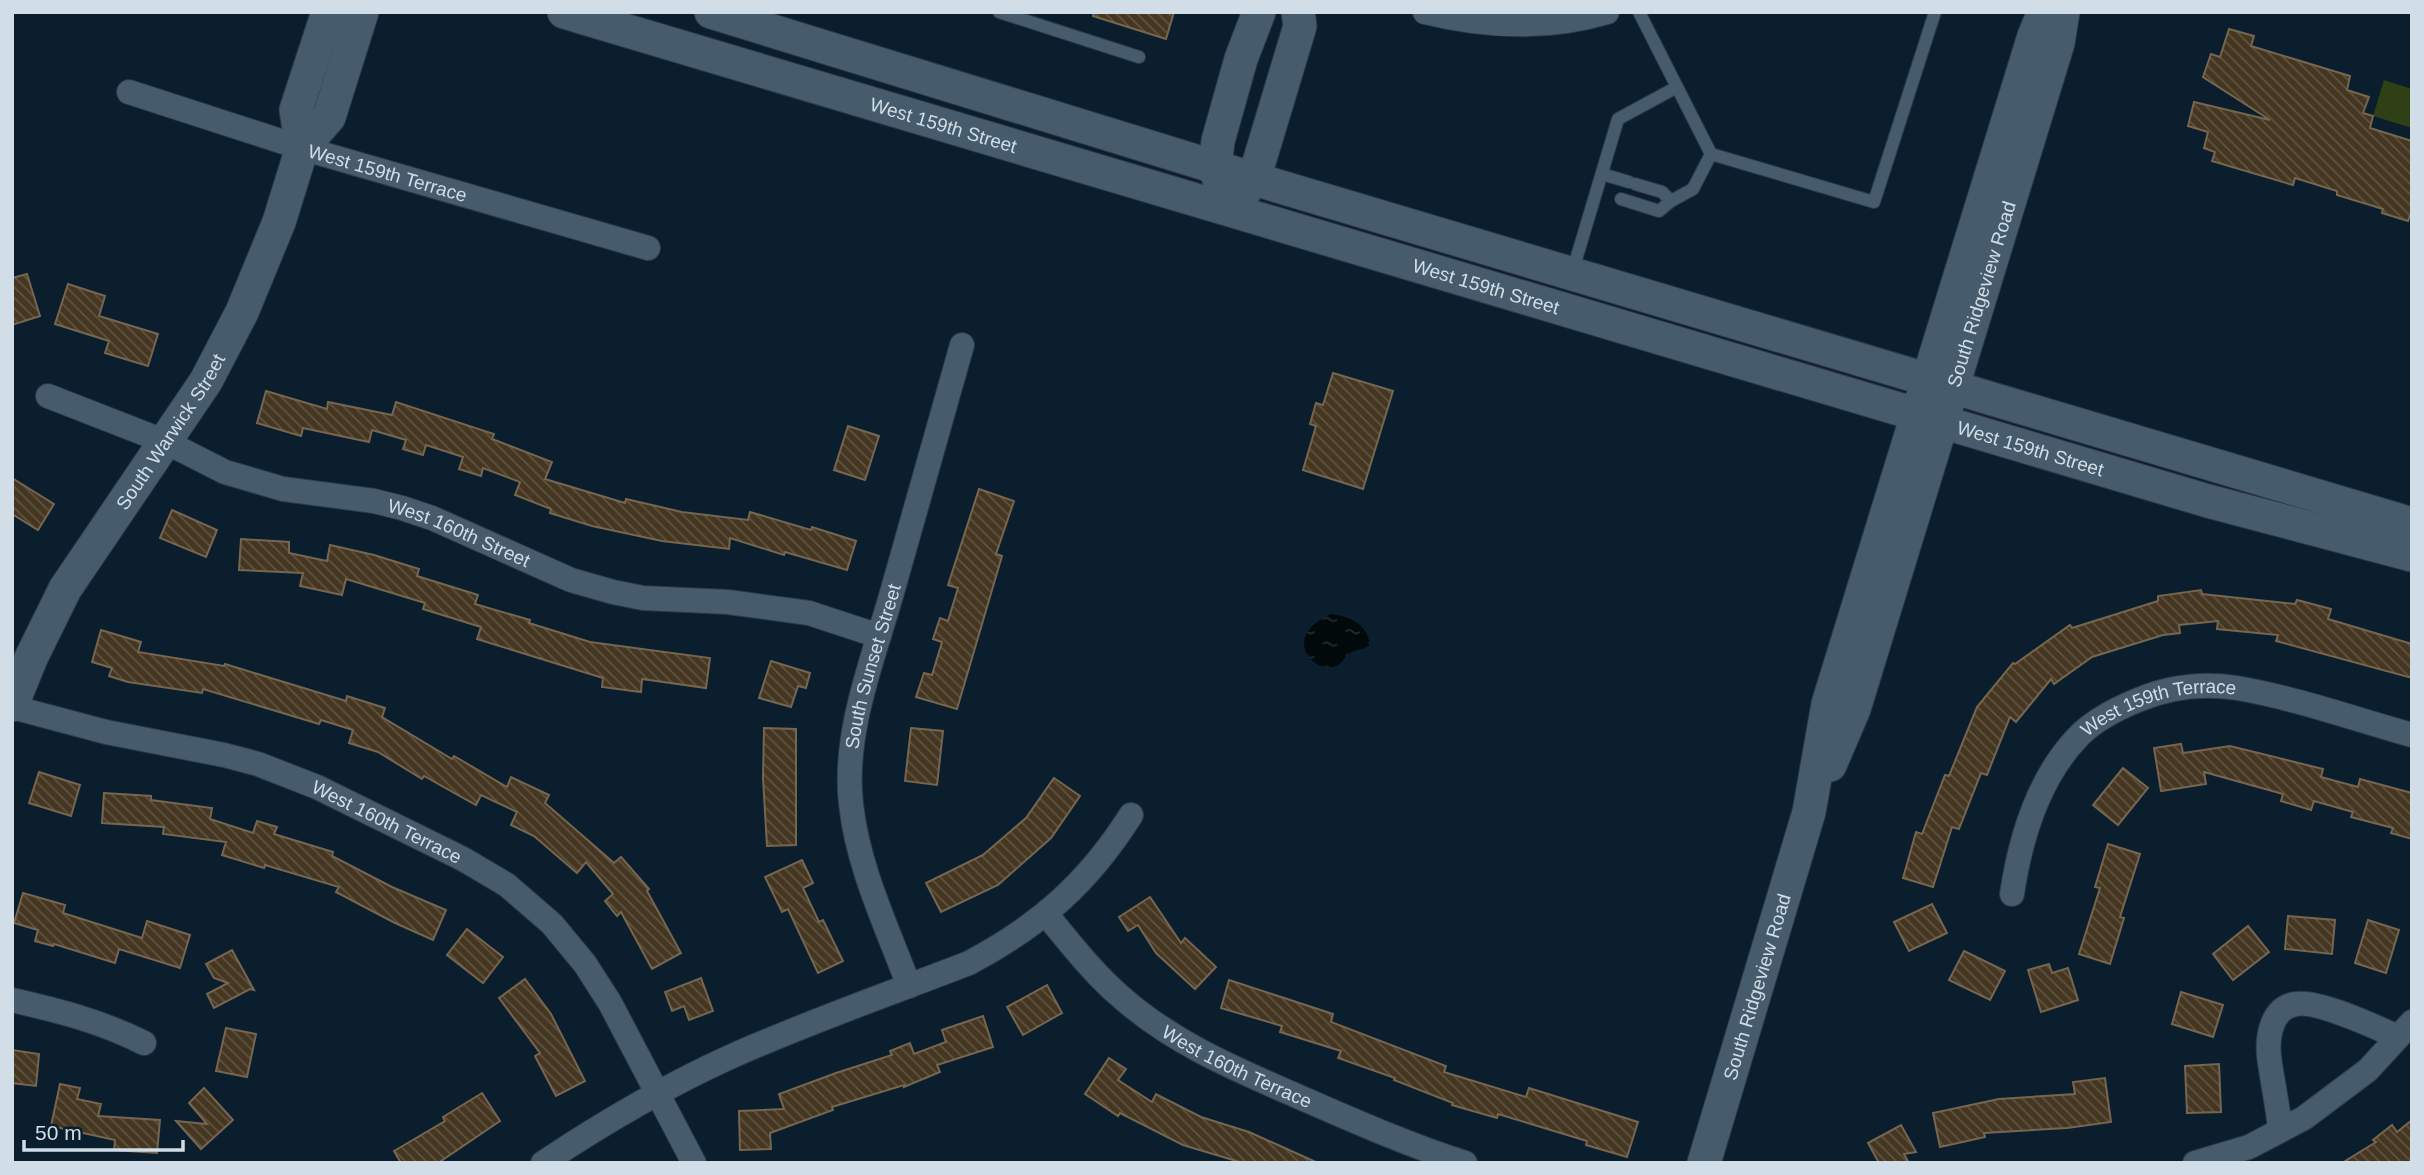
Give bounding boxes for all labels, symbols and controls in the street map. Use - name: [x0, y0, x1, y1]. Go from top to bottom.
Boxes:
- street label: West 159th Street: [868, 94, 1020, 157]
- street label: West 159th Terrace: [306, 140, 469, 206]
- street label: South Ridgeview Road: [1943, 199, 2020, 390]
- street label: West 159th Street: [1410, 255, 1562, 319]
- street label: South Warwick Street: [112, 350, 230, 514]
- street label: West 159th Street: [1955, 417, 2107, 481]
- street label: West 160th Street: [386, 495, 534, 572]
- street label: South Sunset Street: [842, 581, 905, 750]
- street label: West 159th Terrace: [2077, 676, 2237, 740]
- street label: West 160th Terrace: [308, 776, 465, 868]
- street label: South Ridgeview Road: [1719, 891, 1795, 1083]
- street label: West 160th Terrace: [1158, 1021, 1315, 1112]
- scale bar: [24, 1108, 184, 1152]
- text: 50 m: [35, 1121, 82, 1144]

